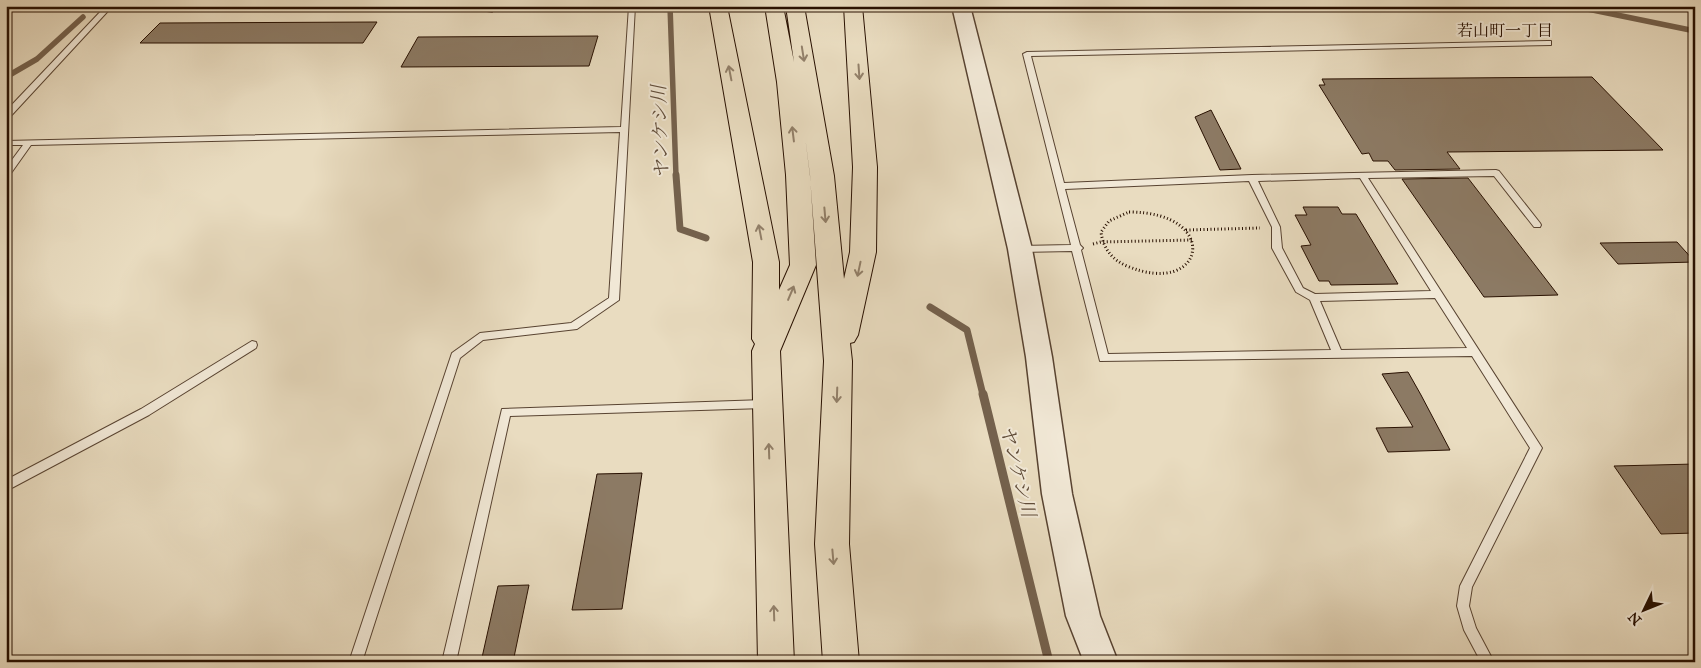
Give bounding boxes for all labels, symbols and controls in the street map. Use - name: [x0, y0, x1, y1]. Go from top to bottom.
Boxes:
- district label: 若山町一丁目: [1457, 21, 1553, 40]
- one-way arrow: [798, 46, 808, 62]
- one-way arrow: [854, 64, 863, 80]
- one-way arrow: [725, 65, 735, 81]
- water label: ヤンケシ川: [647, 83, 673, 179]
- one-way arrow: [788, 126, 798, 142]
- one-way arrow: [820, 207, 830, 223]
- one-way arrow: [755, 225, 765, 241]
- one-way arrow: [854, 261, 863, 277]
- one-way arrow: [786, 286, 796, 301]
- one-way arrow: [833, 386, 842, 402]
- water label: ヤンケシ川: [995, 423, 1041, 521]
- one-way arrow: [764, 443, 774, 459]
- one-way arrow: [828, 549, 838, 565]
- north arrow: [1618, 586, 1668, 636]
- one-way arrow: [769, 605, 779, 622]
- text: N: [1625, 608, 1645, 629]

